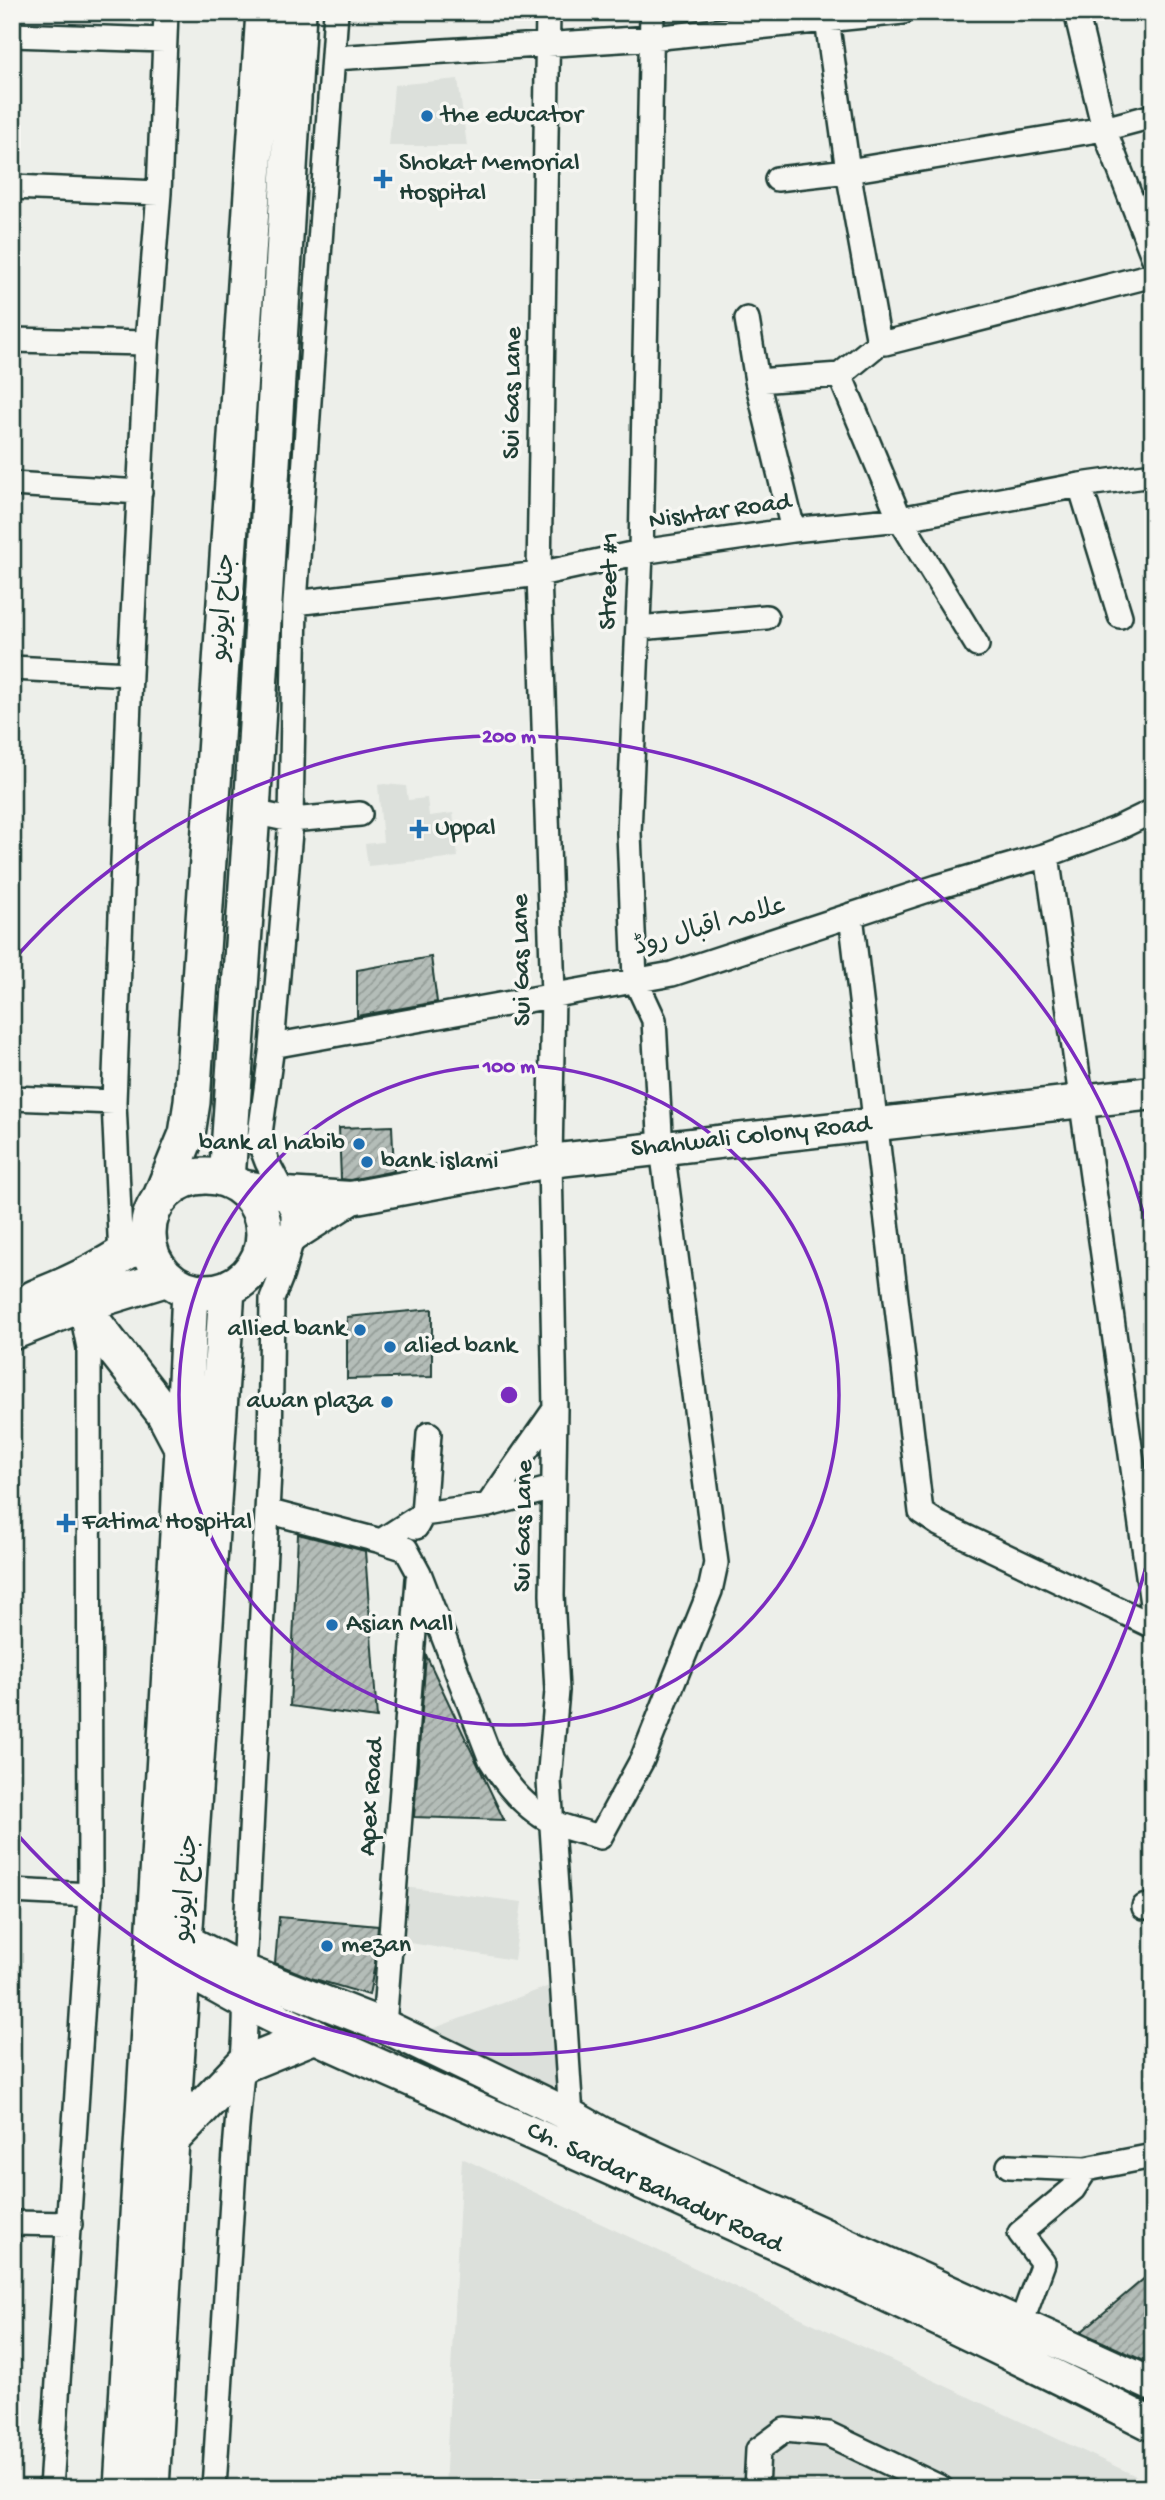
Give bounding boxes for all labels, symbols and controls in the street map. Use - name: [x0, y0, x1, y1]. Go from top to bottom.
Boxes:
- place label: the educator: [439, 101, 585, 132]
- marker: the educator: [419, 108, 435, 124]
- place label: Shokat Memorial Hospital: [399, 149, 580, 210]
- marker: Shokat Memorial Hospital: [373, 169, 393, 189]
- street label: Sui Gas Lane: [497, 326, 531, 459]
- street label: Nishtar Road: [647, 487, 795, 538]
- street label: Street #1: [594, 532, 628, 630]
- street label: جناح ایونیو: [206, 552, 244, 663]
- text: 200 m: [482, 726, 536, 751]
- place label: Uppal: [435, 814, 496, 845]
- marker: Uppal: [409, 819, 429, 839]
- street label: علامہ اقبال روڈ: [630, 890, 791, 965]
- street label: Sui Gas Lane: [506, 893, 540, 1026]
- text: 100 m: [482, 1056, 535, 1081]
- street label: Shahwali Colony Road: [629, 1110, 874, 1166]
- place label: bank al habib: [199, 1129, 345, 1160]
- marker: bank al habib: [351, 1136, 367, 1152]
- place label: bank islami: [381, 1147, 499, 1178]
- marker: bank islami: [359, 1154, 375, 1170]
- place label: allied bank: [228, 1315, 348, 1346]
- marker: allied bank: [352, 1322, 368, 1338]
- place label: alied bank: [404, 1332, 519, 1363]
- marker: alied bank: [382, 1339, 398, 1355]
- centre of rings: [497, 1383, 521, 1407]
- place label: awan plaza: [247, 1387, 375, 1418]
- marker: awan plaza: [379, 1394, 395, 1410]
- street label: Sui Gas Lane: [508, 1459, 542, 1592]
- place label: Fatima Hospital: [81, 1508, 252, 1539]
- marker: Fatima Hospital: [56, 1513, 76, 1533]
- place label: Asian Mall: [346, 1610, 453, 1641]
- marker: Asian Mall: [324, 1617, 340, 1633]
- street label: Apex Road: [353, 1735, 393, 1857]
- street label: جناح ایونیو: [169, 1833, 207, 1944]
- place label: mezan: [341, 1931, 412, 1962]
- marker: mezan: [319, 1938, 335, 1954]
- street label: Ch. Sardar Bahadur Road: [521, 2116, 788, 2263]

